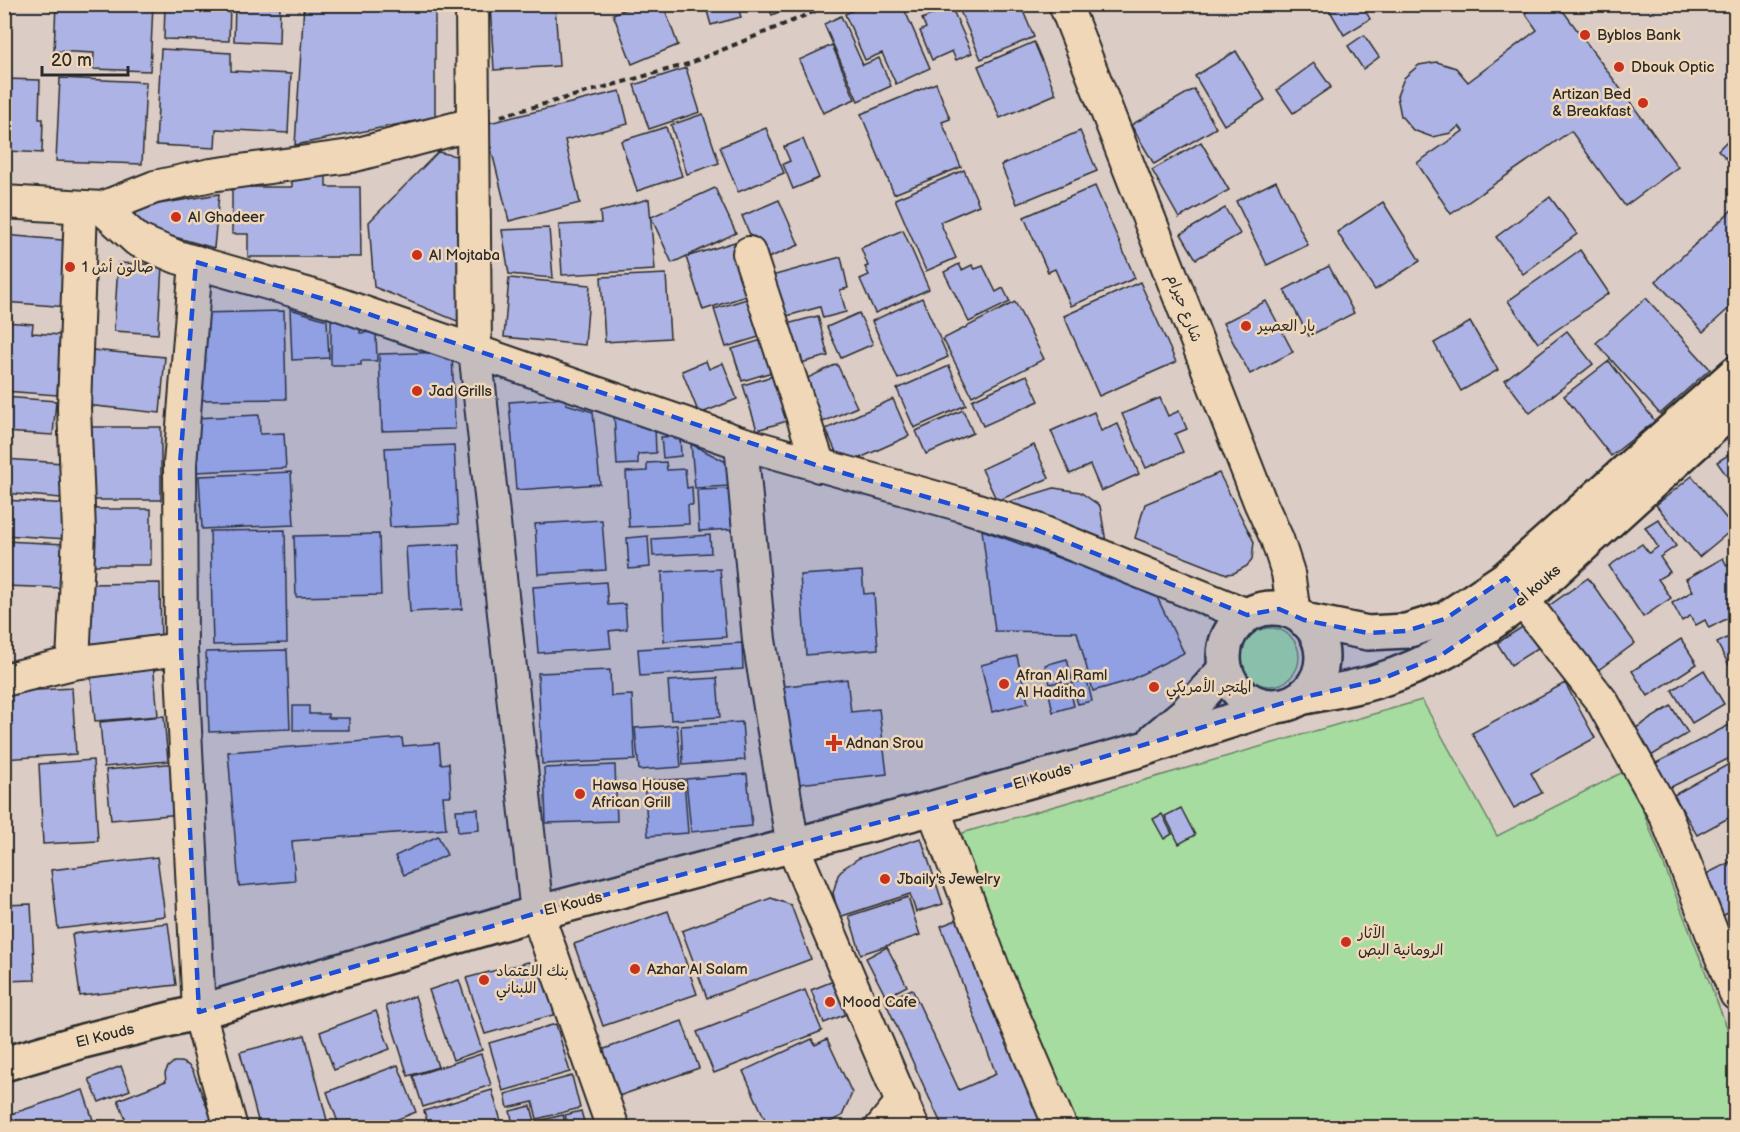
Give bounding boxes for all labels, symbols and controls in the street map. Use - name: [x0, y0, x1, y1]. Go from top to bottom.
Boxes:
- place label: Byblos Bank: [1597, 26, 1681, 45]
- marker: Byblos Bank: [1578, 28, 1592, 42]
- scale bar: [42, 39, 128, 77]
- text: 20 m: [51, 50, 92, 71]
- place label: Dbouk Optic: [1631, 58, 1715, 77]
- marker: Dbouk Optic: [1612, 60, 1626, 74]
- place label: Artizan Bed & Breakfast: [1552, 85, 1631, 121]
- marker: Artizan Bed & Breakfast: [1636, 96, 1650, 110]
- place label: Al Ghadeer: [188, 208, 265, 227]
- marker: Al Ghadeer: [169, 210, 183, 224]
- place label: Al Mojtaba: [429, 246, 500, 265]
- marker: Al Mojtaba: [410, 248, 424, 262]
- place label: صالون أش 1: [82, 258, 154, 277]
- marker: صالون أش 1: [63, 260, 77, 274]
- street label: شارع حيرام: [1160, 271, 1206, 345]
- place label: بار العصير: [1256, 317, 1315, 336]
- marker: بار العصير: [1239, 319, 1253, 333]
- place label: Jad Grills: [429, 382, 493, 401]
- marker: Jad Grills: [410, 384, 424, 398]
- street label: el kouks: [1511, 560, 1565, 611]
- place label: Afran Al Raml Al Haditha: [1016, 666, 1107, 702]
- marker: Afran Al Raml Al Haditha: [997, 677, 1011, 691]
- place label: المتجر الأمريكي: [1166, 677, 1251, 700]
- marker: المتجر الأمريكي: [1147, 680, 1161, 694]
- place label: Adnan Srou: [846, 734, 924, 753]
- marker: Adnan Srou: [827, 736, 841, 750]
- street label: El Kouds: [1011, 760, 1074, 794]
- place label: Hawsa House African Grill: [592, 776, 686, 812]
- marker: Hawsa House African Grill: [573, 787, 587, 801]
- place label: Jbaily's Jewelry: [897, 870, 1000, 889]
- marker: Jbaily's Jewelry: [878, 872, 892, 886]
- street label: El Kouds: [542, 887, 605, 920]
- place label: الآثار الرومانية البص: [1357, 924, 1444, 960]
- marker: الآثار الرومانية البص: [1339, 935, 1353, 949]
- place label: Azhar Al Salam: [647, 960, 748, 979]
- place label: بنك الاعتماد اللبناني: [496, 962, 569, 1001]
- marker: Azhar Al Salam: [628, 962, 642, 976]
- marker: بنك الاعتماد اللبناني: [477, 973, 491, 987]
- place label: Mood Cafe: [842, 993, 917, 1012]
- marker: Mood Cafe: [823, 995, 837, 1009]
- street label: El Kouds: [74, 1019, 137, 1052]

